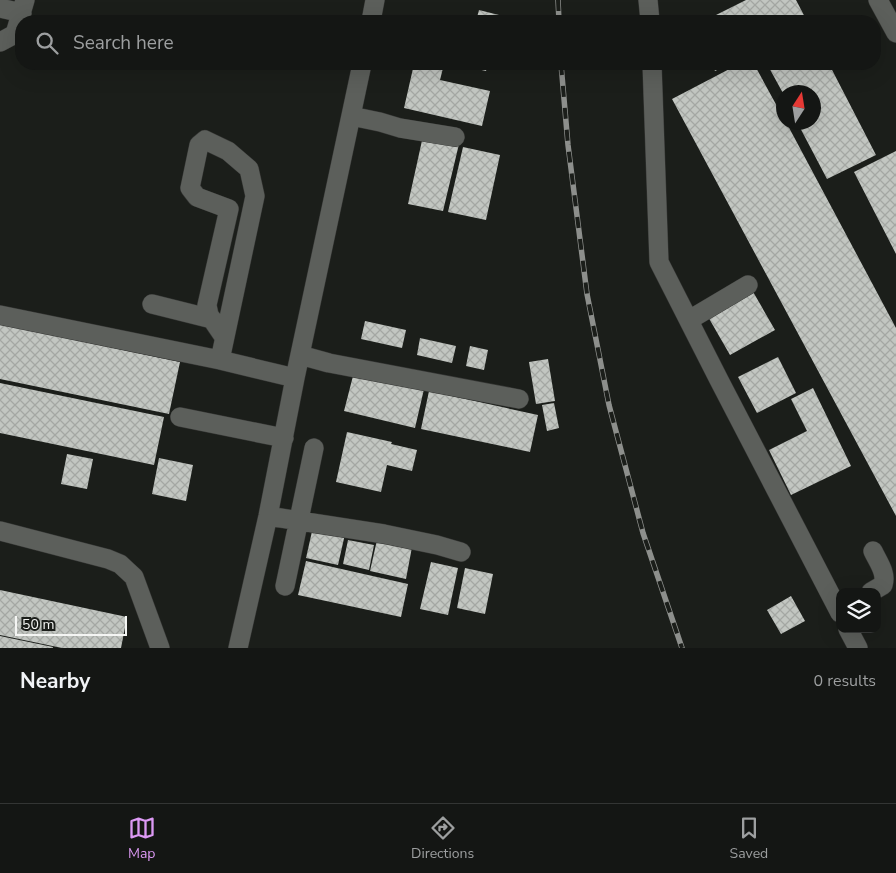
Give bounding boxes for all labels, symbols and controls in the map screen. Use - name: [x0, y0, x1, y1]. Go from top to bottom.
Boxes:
- search box: [15, 15, 881, 70]
- icon: search: [33, 29, 61, 57]
- text: Search here: [73, 30, 174, 56]
- north arrow: [776, 85, 821, 130]
- map controls: [836, 588, 881, 633]
- button: layers: [836, 588, 881, 633]
- scale bar: [15, 613, 128, 636]
- text: 50 m: [22, 615, 54, 634]
- text: Nearby: [20, 667, 90, 695]
- text: 0 results: [814, 670, 876, 692]
- tab: Map: [128, 814, 156, 863]
- tab: Directions: [411, 814, 474, 863]
- tab: Saved: [730, 814, 768, 863]

